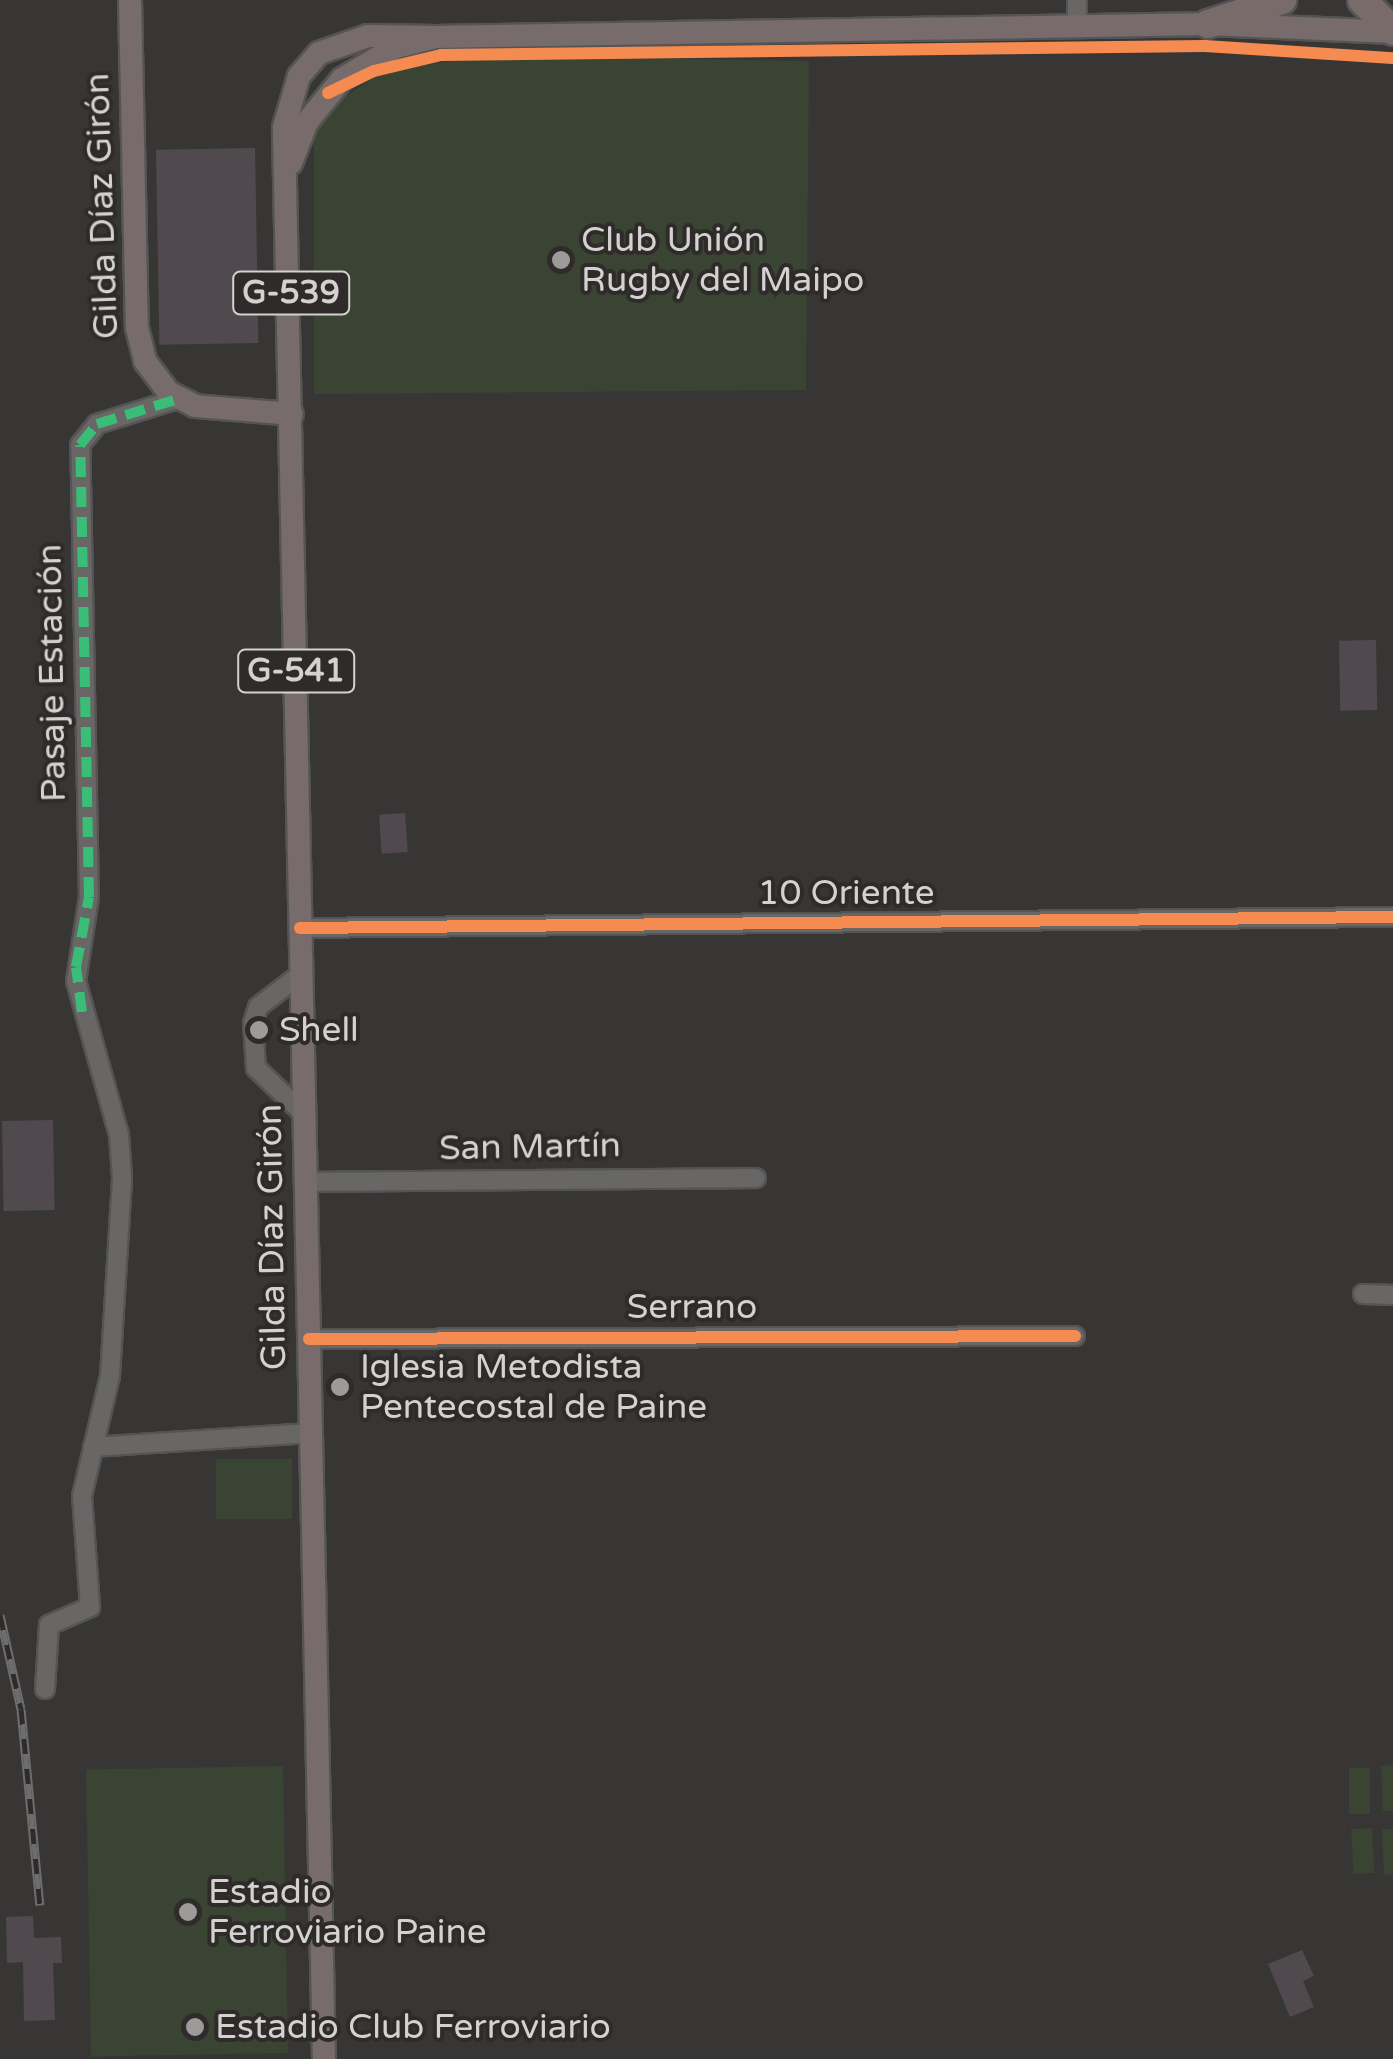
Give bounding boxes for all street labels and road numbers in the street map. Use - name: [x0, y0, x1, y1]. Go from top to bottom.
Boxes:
- street label: Gilda Díaz Girón: [76, 72, 128, 340]
- road number: G-539: [231, 266, 351, 320]
- street label: Pasaje Estación: [29, 543, 75, 803]
- road number: G-541: [236, 644, 356, 698]
- street label: 10 Oriente: [758, 872, 934, 914]
- street label: Gilda Díaz Girón: [249, 1103, 295, 1371]
- street label: San Martín: [439, 1124, 621, 1170]
- street label: Serrano: [627, 1286, 757, 1328]

